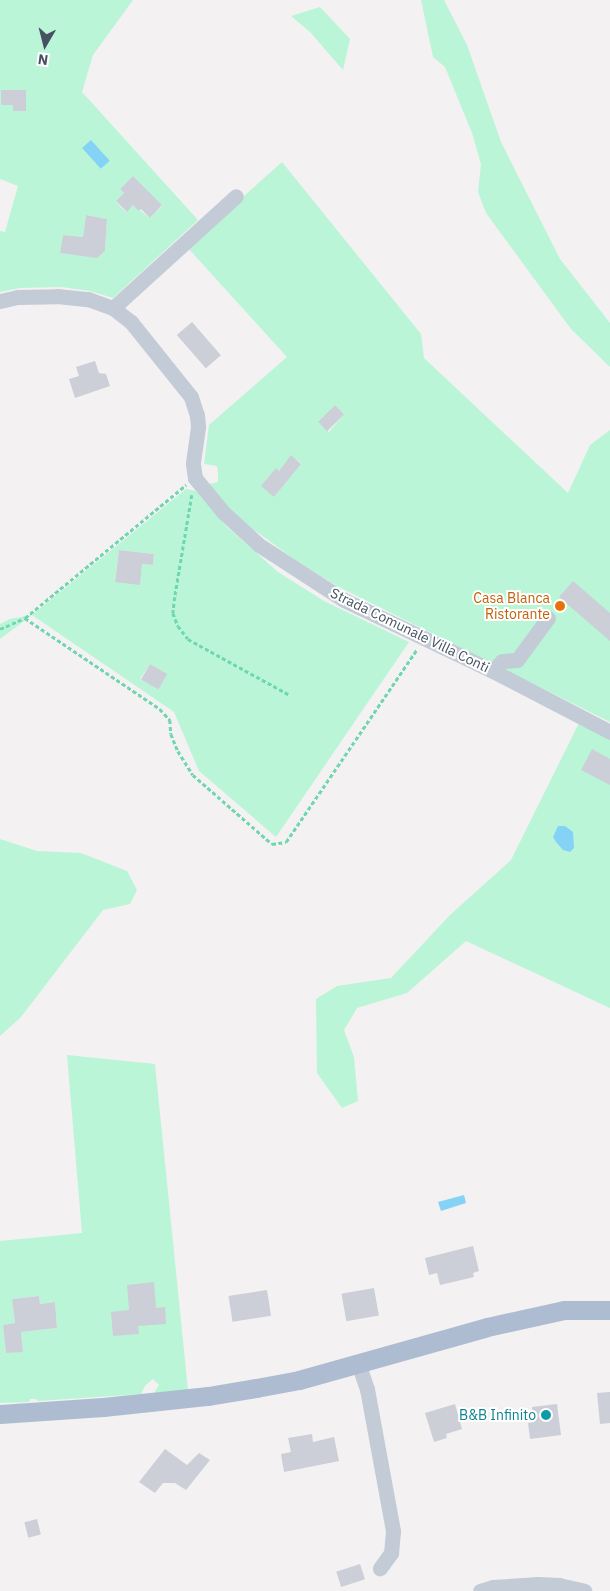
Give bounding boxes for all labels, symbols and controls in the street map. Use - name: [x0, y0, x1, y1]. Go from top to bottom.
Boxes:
- north arrow: [20, 20, 70, 70]
- text: N: [37, 50, 49, 69]
- street label: Strada Comunale Villa Conti: [328, 584, 492, 676]
- place label: Casa Blanca Ristorante: [473, 590, 550, 622]
- marker: Casa Blanca Ristorante: [554, 600, 566, 612]
- place label: B&B Infinito: [459, 1407, 536, 1423]
- marker: B&B Infinito: [540, 1409, 552, 1421]

